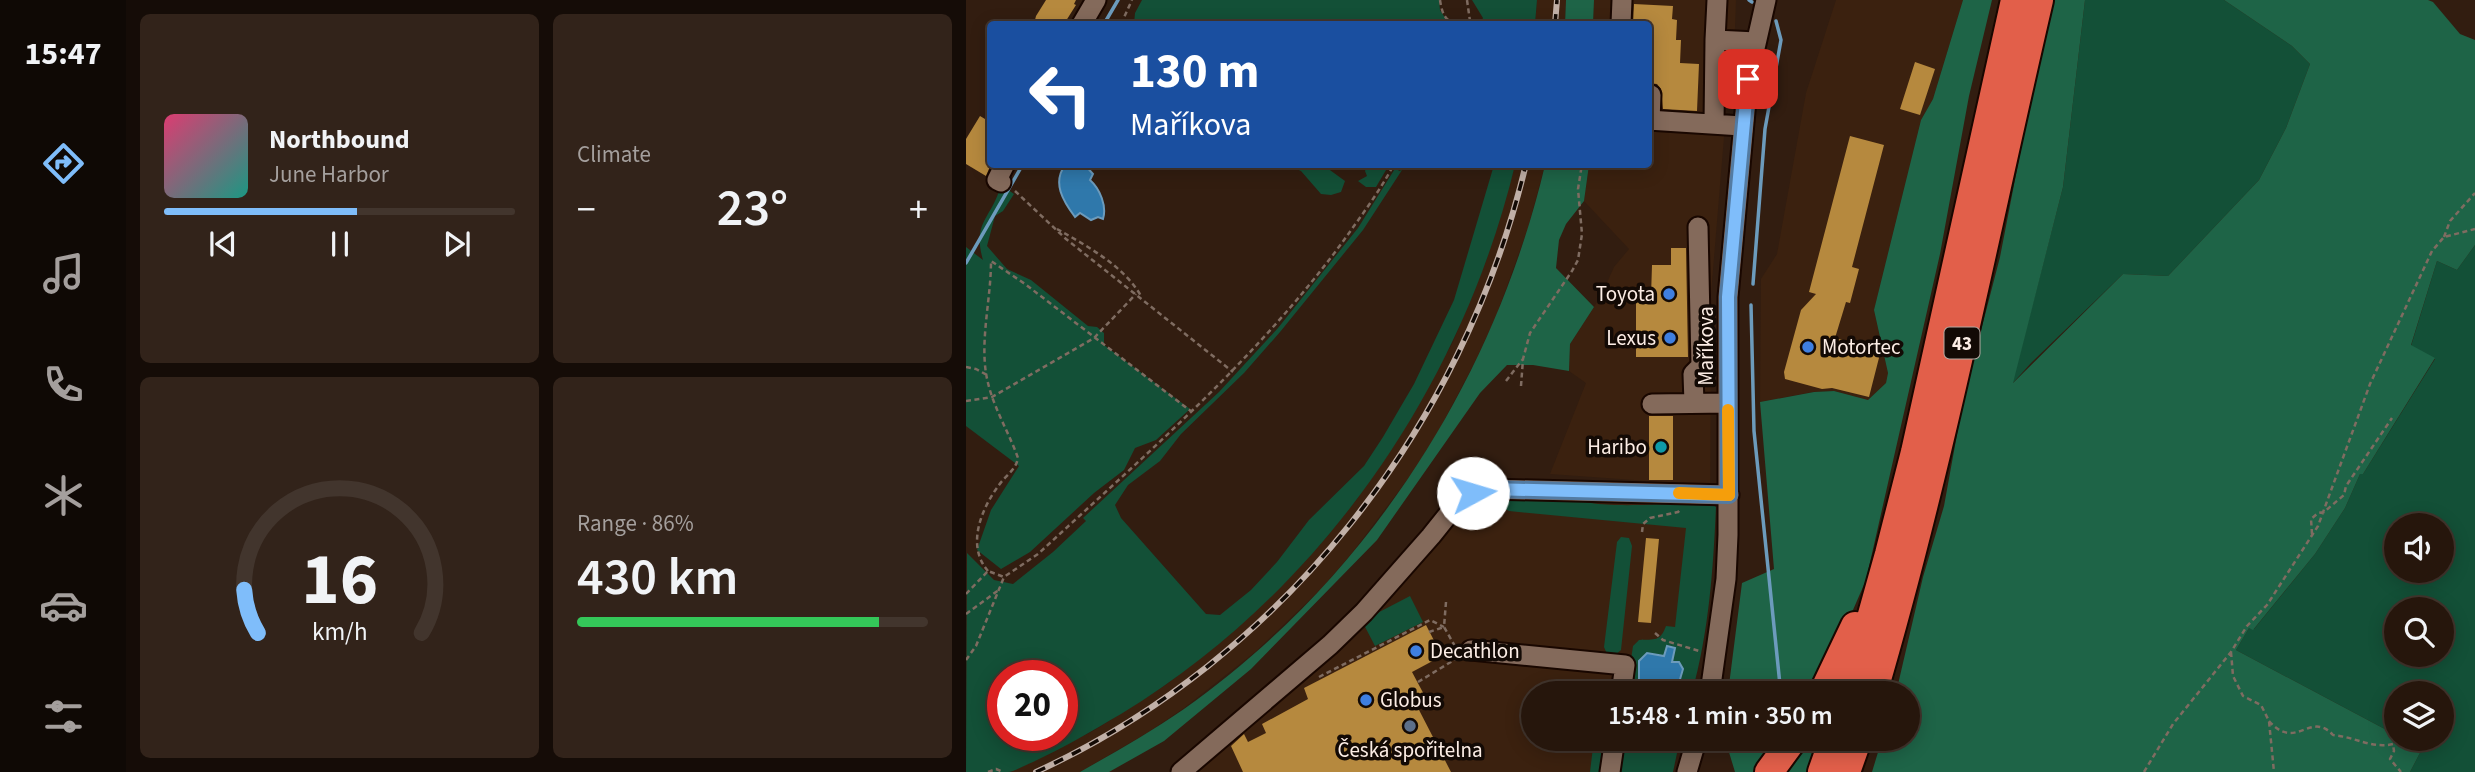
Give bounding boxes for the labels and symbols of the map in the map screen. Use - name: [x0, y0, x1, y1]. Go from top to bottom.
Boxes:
- pin: [1718, 49, 1778, 109]
- place label: Toyota: [1596, 279, 1655, 309]
- marker: Toyota: [1661, 286, 1677, 302]
- street label: Maříkova: [1691, 306, 1721, 386]
- place label: Lexus: [1606, 323, 1656, 353]
- road number: 43: [1944, 328, 1980, 358]
- marker: Lexus: [1662, 330, 1678, 346]
- place label: Motortec: [1822, 332, 1901, 362]
- marker: Motortec: [1800, 339, 1816, 355]
- place label: Haribo: [1587, 432, 1647, 462]
- marker: Haribo: [1653, 439, 1669, 455]
- position arrow: [1436, 456, 1510, 530]
- place label: Decathlon: [1430, 636, 1520, 666]
- marker: Decathlon: [1408, 643, 1424, 659]
- speed limit sign: 20: [987, 660, 1078, 751]
- place label: Globus: [1380, 685, 1442, 715]
- marker: Globus: [1358, 692, 1374, 708]
- marker: Česká spořitelna: [1402, 718, 1418, 734]
- place label: Česká spořitelna: [1337, 735, 1483, 765]

